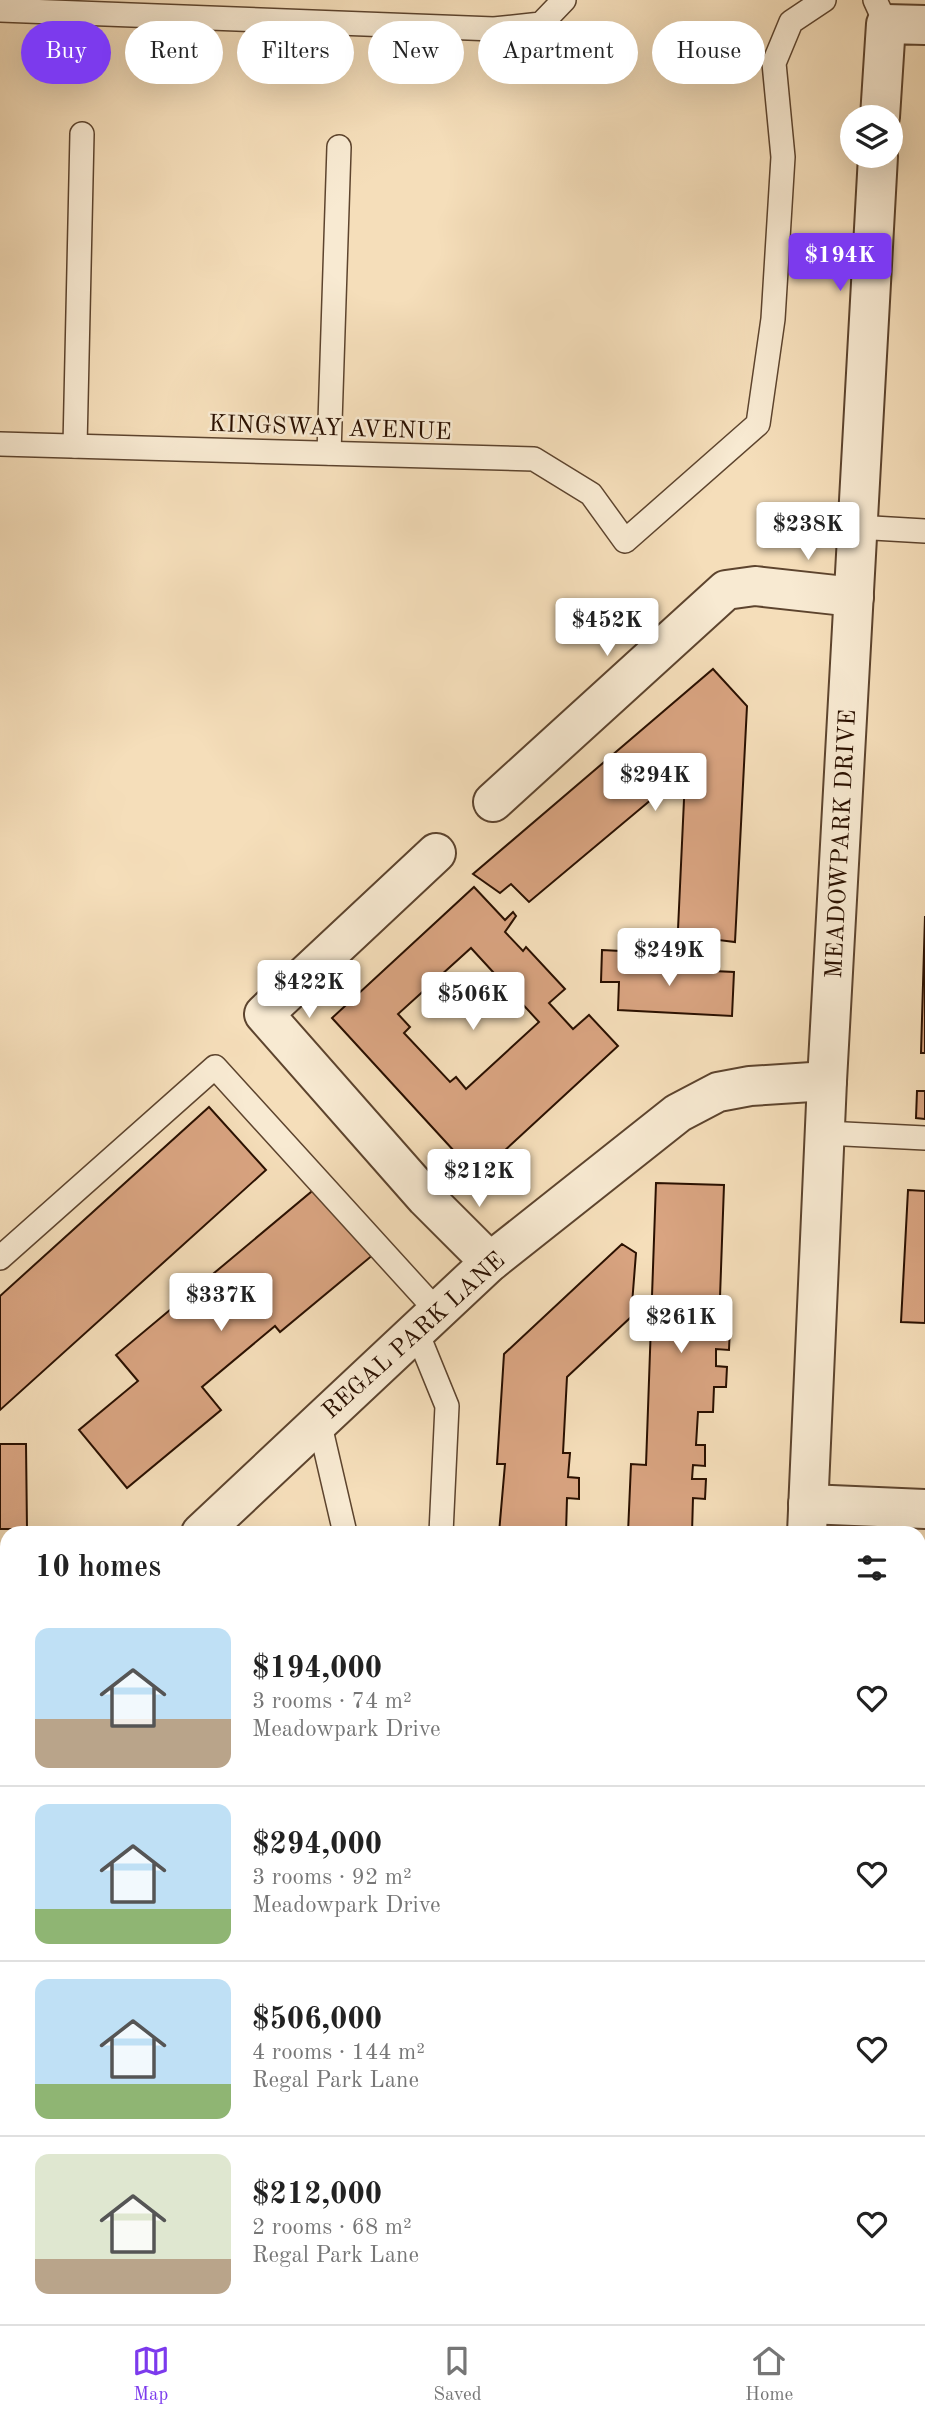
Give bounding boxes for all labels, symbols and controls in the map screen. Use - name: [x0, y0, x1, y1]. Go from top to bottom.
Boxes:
- chip: Buy: [21, 21, 111, 84]
- chip: Rent: [125, 21, 223, 84]
- chip: Filters: [237, 21, 354, 84]
- chip: New: [368, 21, 464, 84]
- chip: Apartment: [478, 21, 638, 84]
- chip: House: [652, 21, 765, 84]
- map controls: [840, 105, 903, 168]
- button: layers: [840, 105, 903, 168]
- pin: $194K: [791, 233, 889, 293]
- text: $194K: [804, 244, 876, 267]
- street label: KINGSWAY AVENUE: [208, 413, 452, 445]
- pin: $238K: [759, 503, 857, 562]
- text: $238K: [772, 513, 844, 536]
- pin: $452K: [558, 598, 656, 658]
- text: $452K: [571, 609, 643, 632]
- street label: MEADOWPARK DRIVE: [823, 709, 861, 979]
- pin: $294K: [606, 754, 704, 813]
- text: $294K: [619, 764, 691, 787]
- pin: $249K: [620, 928, 718, 988]
- text: $249K: [633, 939, 705, 962]
- pin: $422K: [260, 960, 358, 1020]
- text: $422K: [273, 971, 345, 994]
- pin: $506K: [424, 972, 522, 1032]
- text: $506K: [437, 983, 509, 1006]
- pin: $212K: [430, 1150, 528, 1209]
- text: $212K: [443, 1160, 515, 1183]
- street label: REGAL PARK LANE: [319, 1249, 510, 1424]
- pin: $337K: [172, 1274, 270, 1333]
- text: $337K: [185, 1284, 257, 1307]
- pin: $261K: [632, 1296, 730, 1355]
- text: $261K: [645, 1306, 717, 1329]
- icon: filters: [853, 1549, 891, 1587]
- text: 10 homes: [35, 1553, 161, 1583]
- text: $194,000: [252, 1654, 382, 1684]
- icon: home: [91, 1656, 175, 1740]
- icon: heart: [853, 1679, 891, 1717]
- text: 3 rooms · 74 m²: [252, 1690, 412, 1713]
- text: Meadowpark Drive: [252, 1718, 440, 1741]
- text: $294,000: [252, 1830, 382, 1860]
- icon: home: [91, 1832, 175, 1916]
- icon: heart: [853, 1855, 891, 1893]
- text: 3 rooms · 92 m²: [252, 1866, 412, 1889]
- text: Meadowpark Drive: [252, 1894, 440, 1917]
- text: $506,000: [252, 2005, 382, 2035]
- icon: home: [91, 2007, 175, 2091]
- icon: heart: [853, 2030, 891, 2068]
- text: 4 rooms · 144 m²: [252, 2041, 425, 2064]
- text: Regal Park Lane: [252, 2069, 419, 2092]
- text: $212,000: [252, 2180, 382, 2210]
- icon: home: [91, 2182, 175, 2266]
- icon: heart: [853, 2205, 891, 2243]
- text: 2 rooms · 68 m²: [252, 2216, 412, 2239]
- text: Regal Park Lane: [252, 2244, 419, 2267]
- tab: Map: [132, 2342, 170, 2407]
- tab: Saved: [433, 2342, 482, 2407]
- tab: Home: [745, 2342, 793, 2407]

